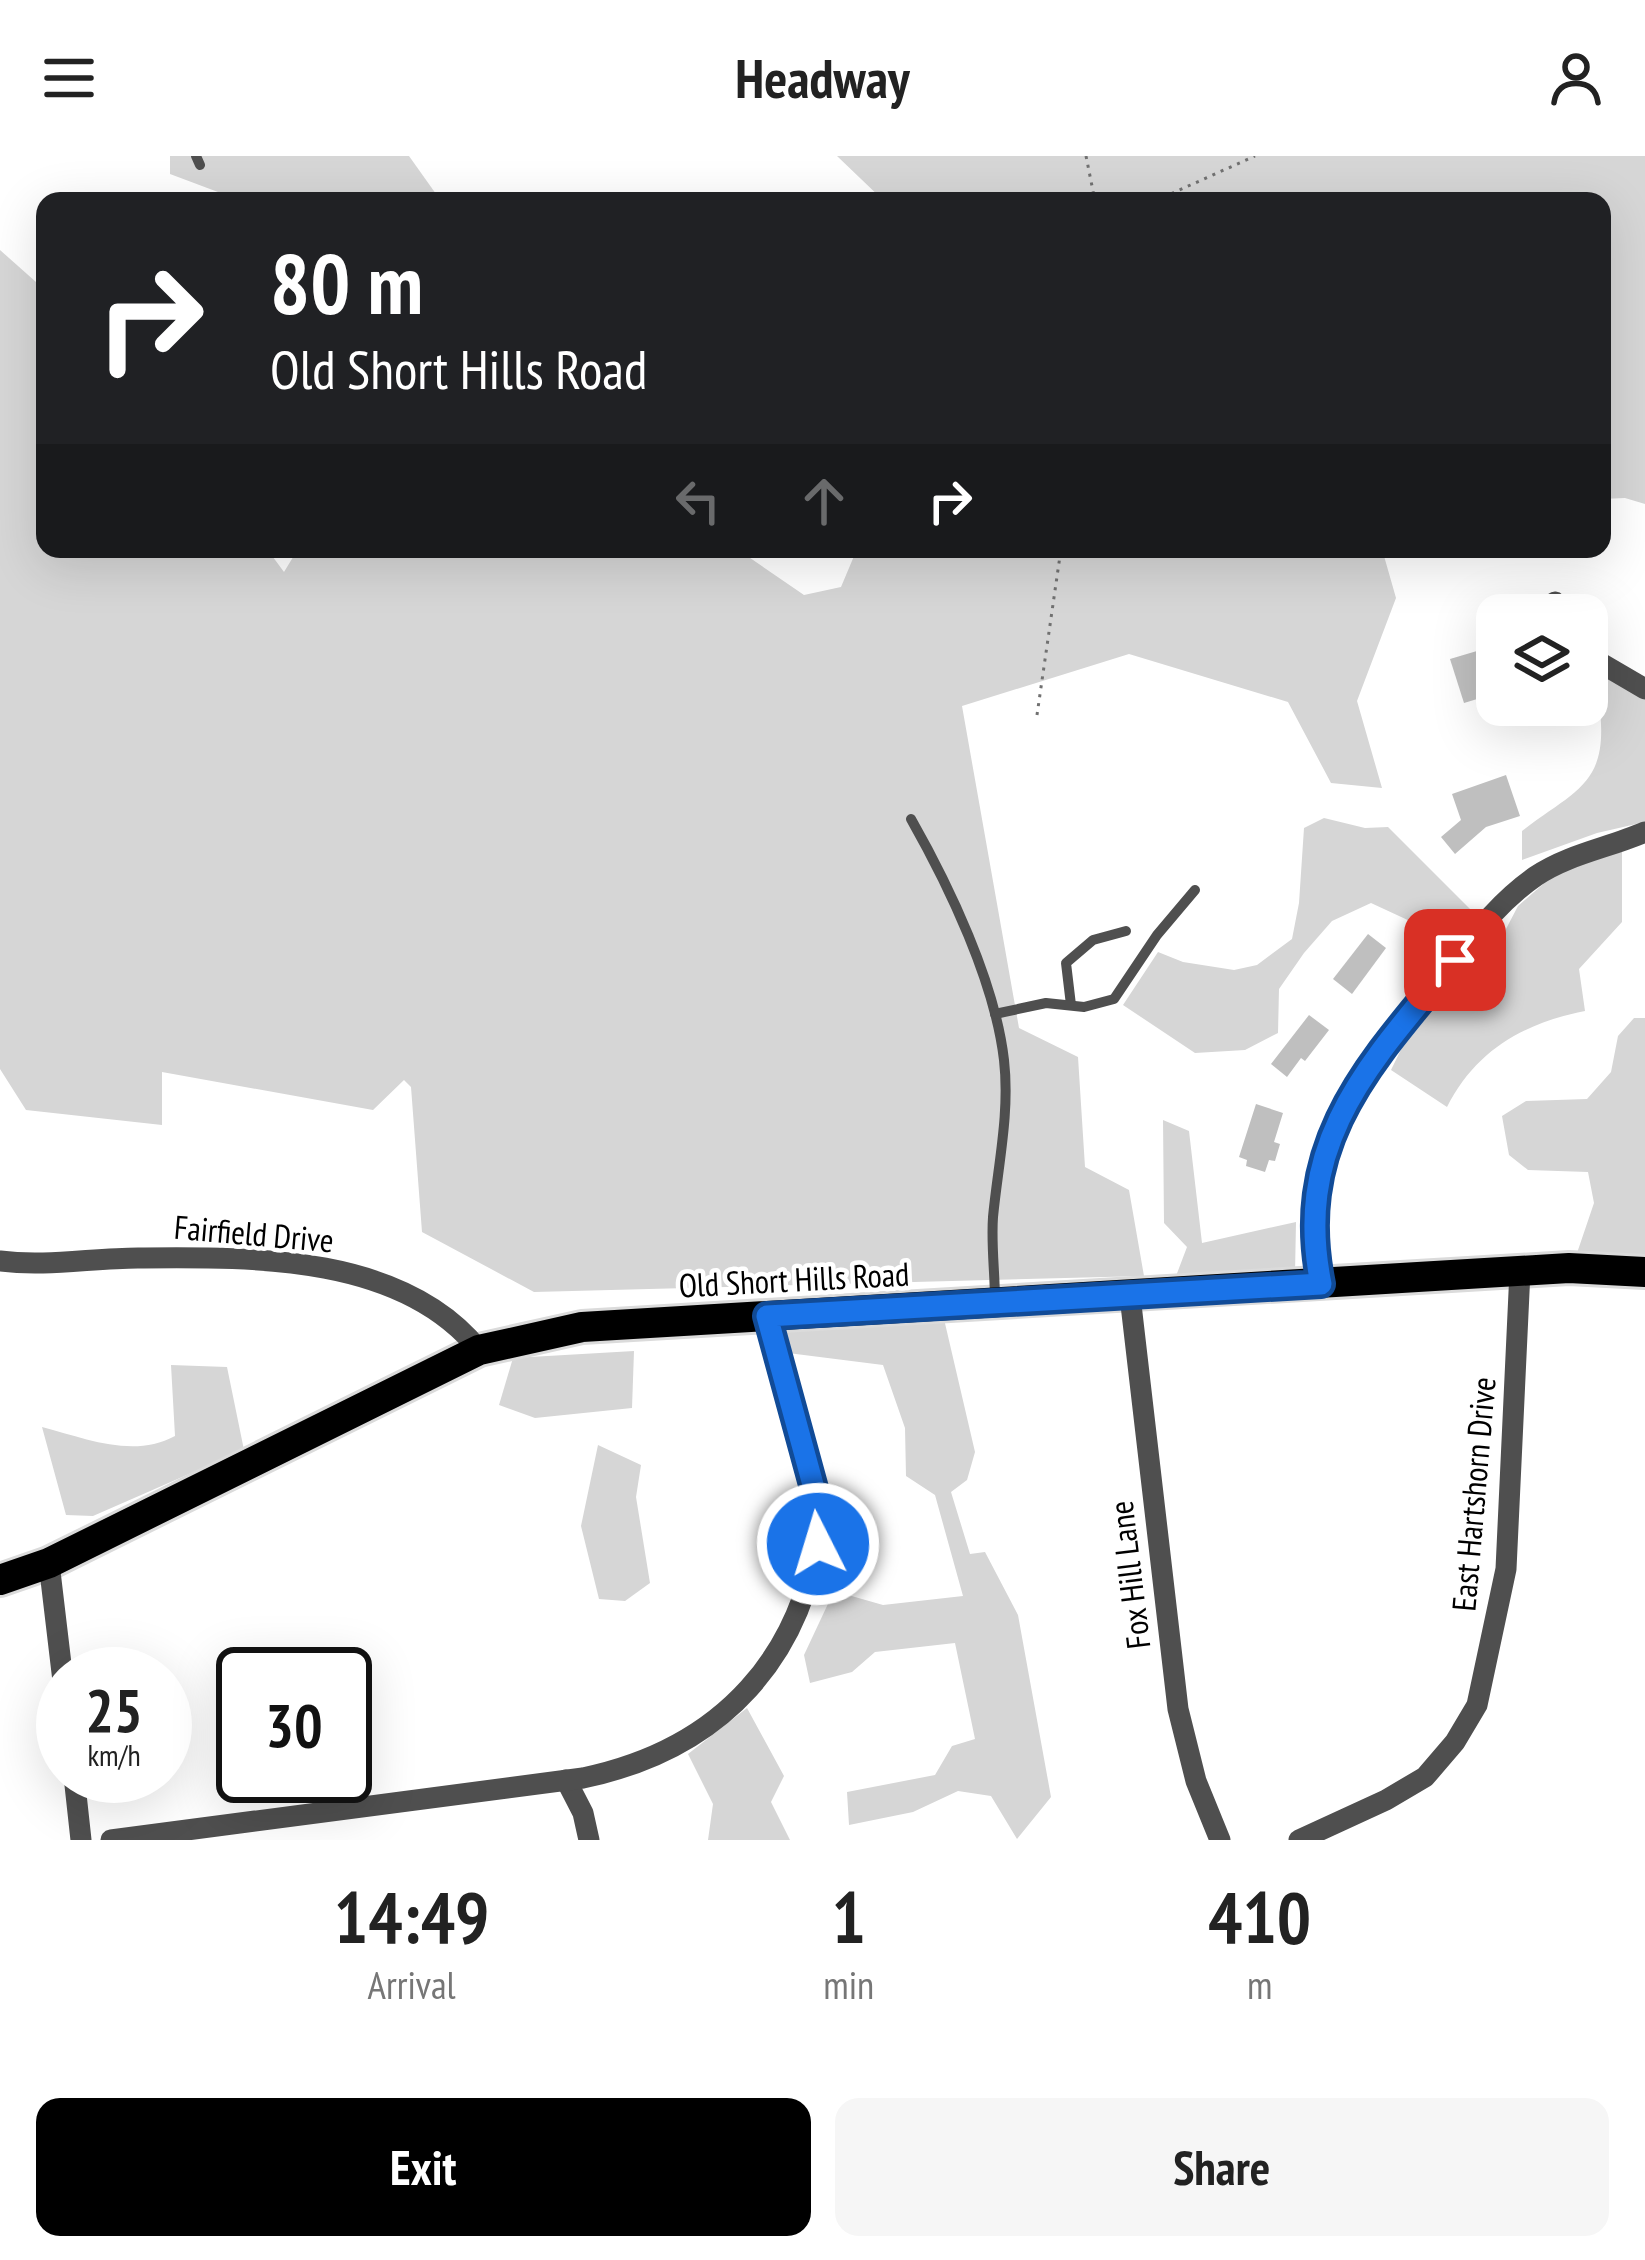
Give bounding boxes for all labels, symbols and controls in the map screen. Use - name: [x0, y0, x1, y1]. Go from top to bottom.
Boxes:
- text: Headway: [735, 43, 910, 113]
- icon: menu: [36, 45, 102, 111]
- icon: person: [1543, 45, 1609, 111]
- text: 80 m: [270, 228, 423, 337]
- icon: right: [72, 240, 228, 396]
- text: Old Short Hills Road: [270, 334, 647, 404]
- icon: left: [665, 468, 731, 534]
- icon: ahead: [791, 468, 857, 534]
- icon: right: [917, 468, 983, 534]
- map controls: [1476, 594, 1608, 726]
- button: layers: [1476, 594, 1608, 726]
- pin: [1404, 909, 1506, 1011]
- icon: arrive: [1422, 927, 1488, 993]
- street label: Fairfield Drive: [172, 1205, 336, 1261]
- street label: Old Short Hills Road: [678, 1251, 910, 1307]
- street label: East Hartshorn Drive: [1441, 1375, 1505, 1613]
- position arrow: [755, 1481, 881, 1607]
- street label: Fox Hill Lane: [1099, 1499, 1159, 1651]
- speed limit sign: 30: [216, 1647, 372, 1803]
- text: 25: [85, 1671, 143, 1749]
- text: km/h: [87, 1735, 141, 1774]
- text: 14:49: [334, 1870, 490, 1963]
- text: 1: [832, 1870, 866, 1963]
- text: 410: [1208, 1870, 1311, 1963]
- text: Arrival: [368, 1959, 456, 2010]
- text: min: [823, 1959, 874, 2010]
- text: m: [1247, 1959, 1272, 2010]
- button: Exit: [36, 2098, 811, 2236]
- button: Share: [835, 2098, 1609, 2236]

